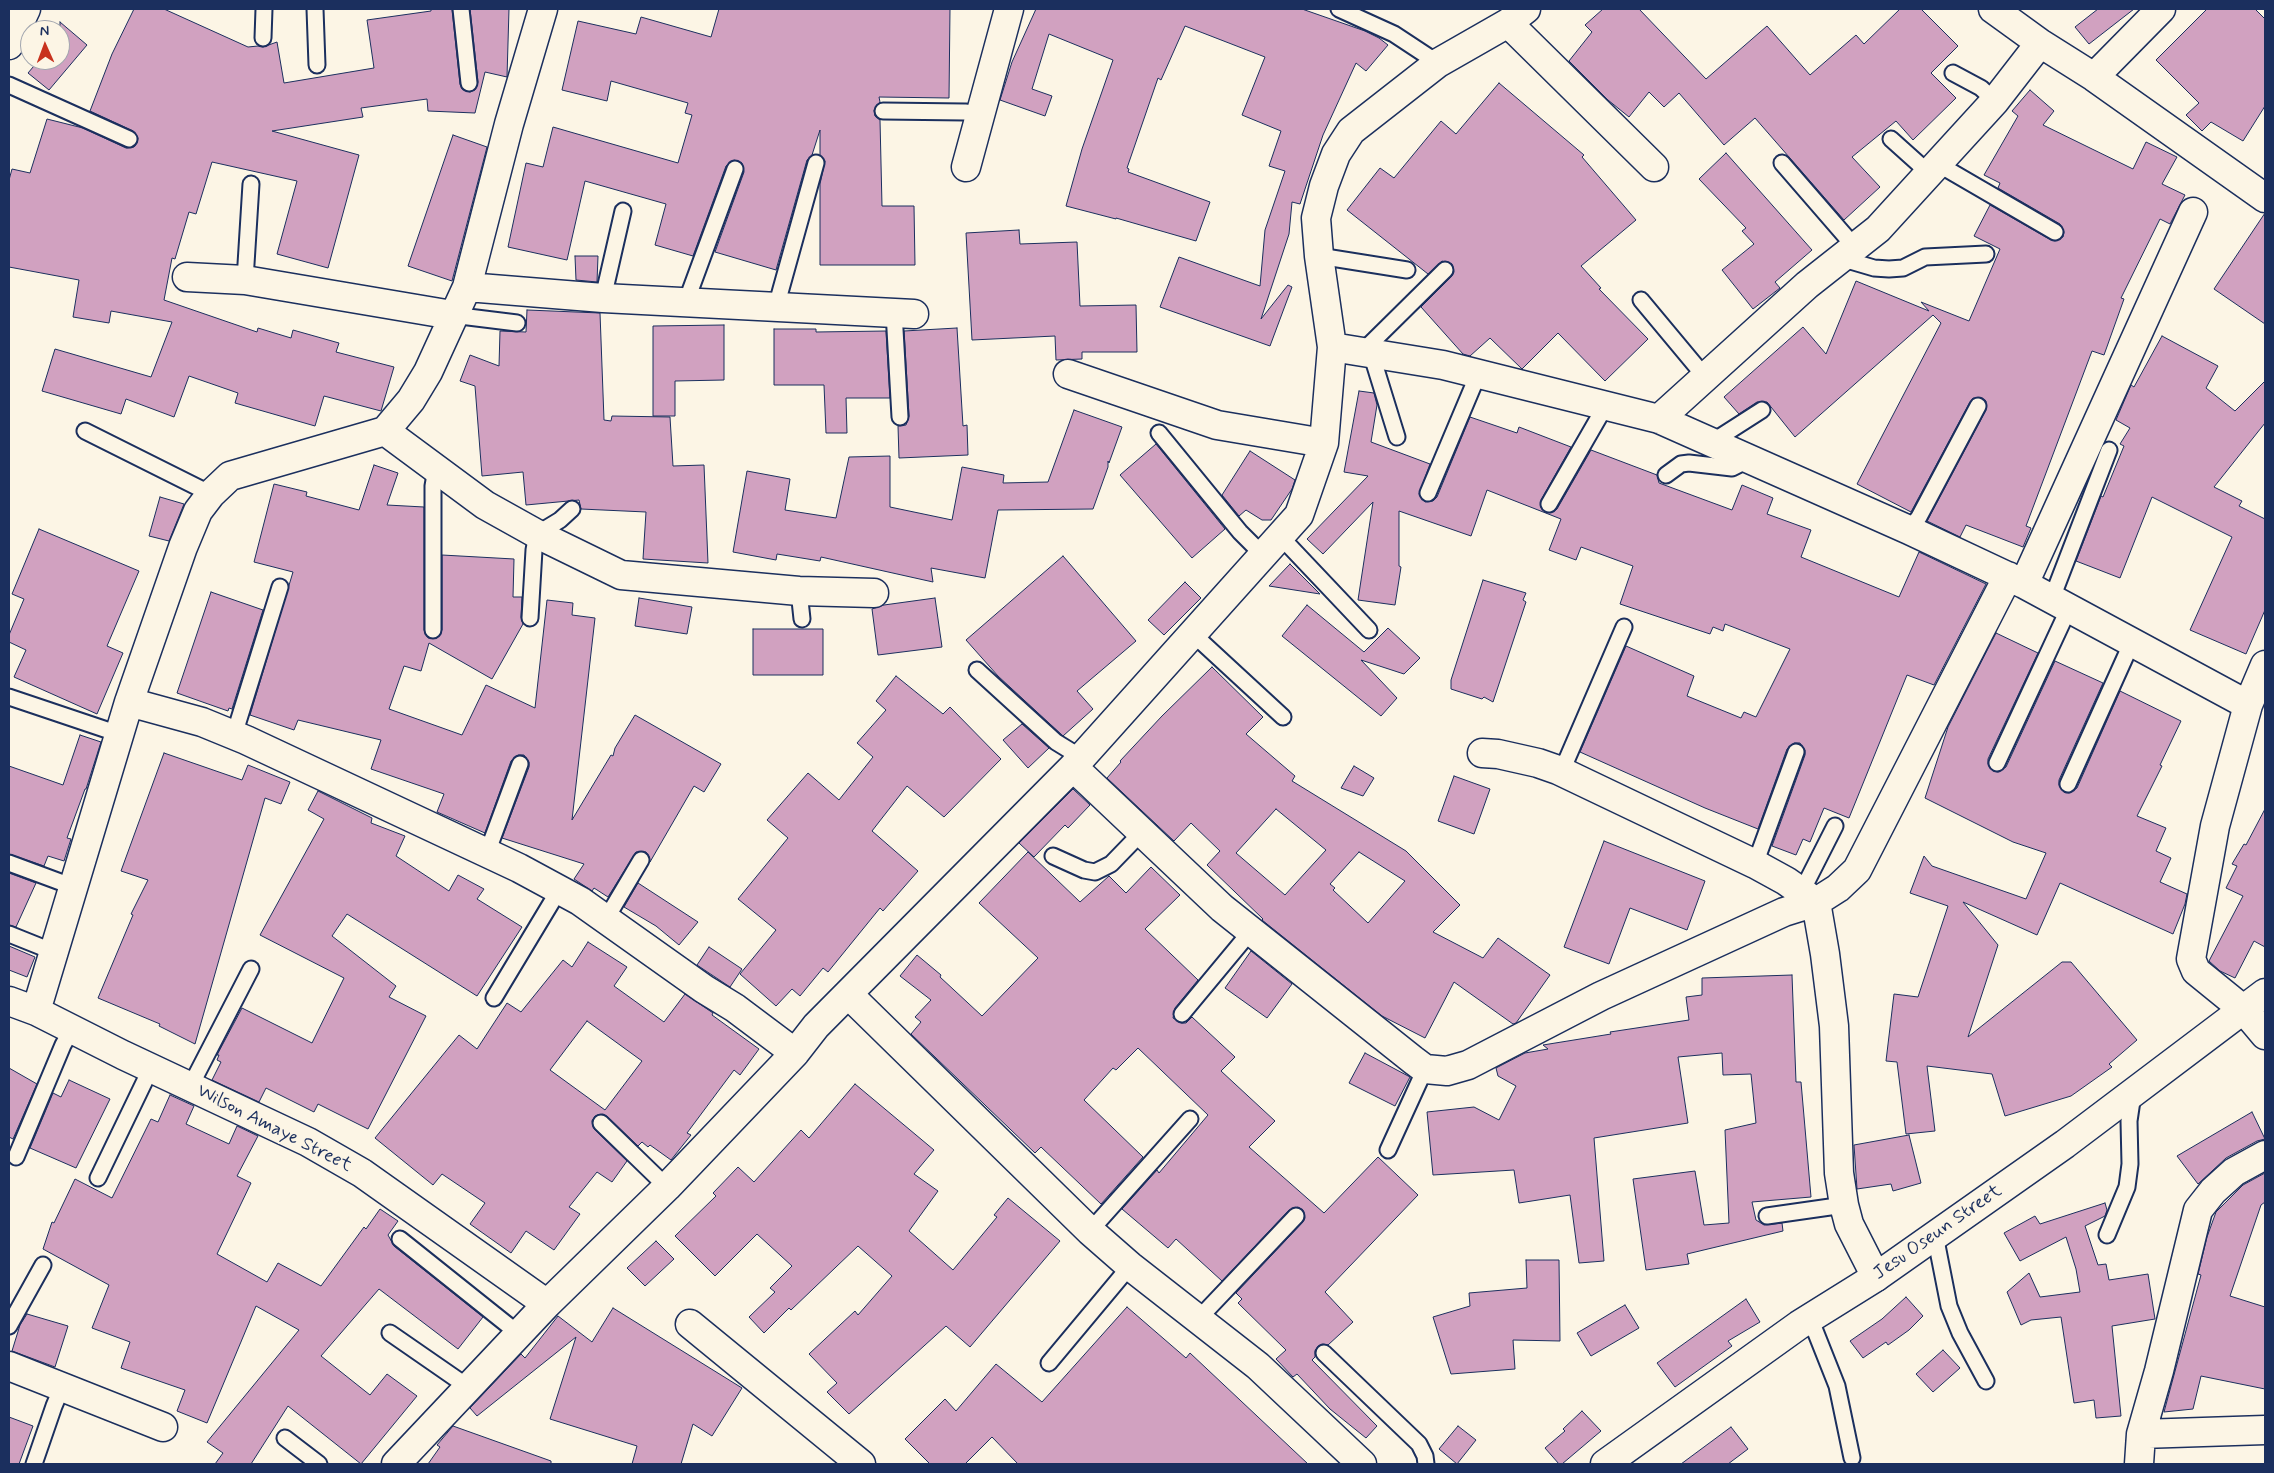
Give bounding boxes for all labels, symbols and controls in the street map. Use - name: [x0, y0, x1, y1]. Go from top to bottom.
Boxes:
- north arrow: [20, 20, 70, 70]
- text: N: [40, 22, 49, 40]
- street label: Wilson Amaye Street: [193, 1080, 355, 1178]
- street label: Jesu Oseun Street: [1869, 1180, 2007, 1286]

